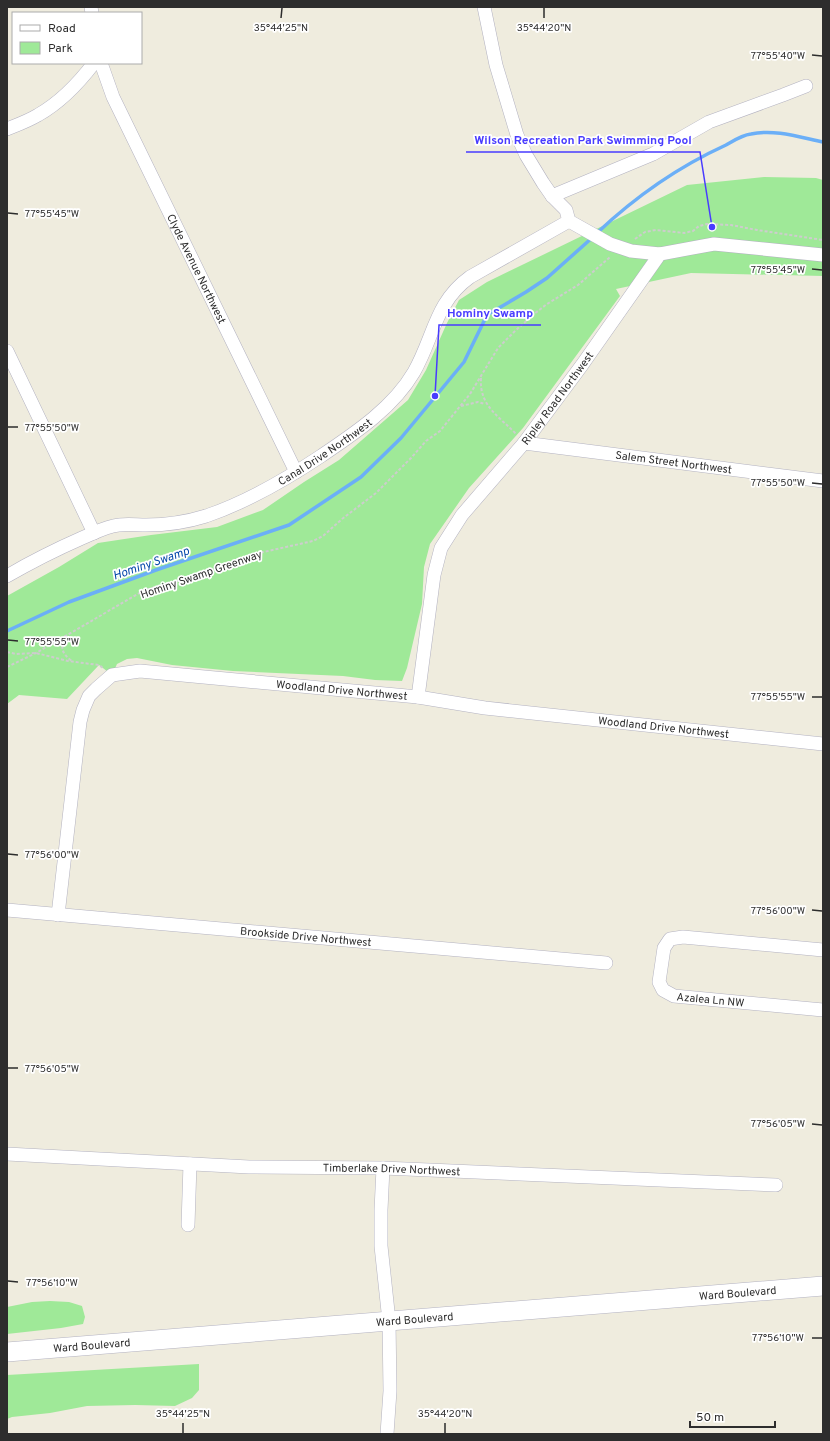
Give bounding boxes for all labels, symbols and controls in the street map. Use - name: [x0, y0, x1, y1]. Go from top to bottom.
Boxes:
- legend: [12, 12, 142, 64]
- text: Road: [48, 21, 76, 37]
- text: 35°44'25"N: [254, 22, 308, 35]
- text: 35°44'20"N: [517, 22, 571, 35]
- text: Park: [48, 41, 73, 57]
- text: 77°55'40"W: [751, 50, 805, 63]
- callout: Wilson Recreation Park Swimming Pool: [466, 128, 700, 152]
- text: Wilson Recreation Park Swimming Pool: [474, 133, 692, 149]
- text: 77°55'45"W: [25, 208, 79, 221]
- street label: Clyde Avenue Northwest: [163, 212, 229, 326]
- text: 77°55'45"W: [751, 264, 805, 277]
- callout: Hominy Swamp: [439, 301, 541, 325]
- text: Hominy Swamp: [447, 306, 533, 322]
- street label: Ripley Road Northwest: [519, 349, 597, 448]
- street label: Canal Drive Northwest: [276, 416, 375, 489]
- text: 77°55'50"W: [25, 422, 79, 435]
- street label: Salem Street Northwest: [615, 449, 733, 477]
- text: 77°55'50"W: [751, 477, 805, 490]
- water label: Hominy Swamp: [111, 543, 192, 584]
- street label: Hominy Swamp Greenway: [139, 547, 264, 602]
- text: 77°55'55"W: [25, 636, 79, 649]
- street label: Woodland Drive Northwest: [275, 678, 408, 704]
- text: 77°55'55"W: [751, 691, 805, 704]
- street label: Woodland Drive Northwest: [597, 714, 730, 742]
- text: 77°56'00"W: [25, 849, 79, 862]
- text: 77°56'00"W: [751, 905, 805, 918]
- street label: Brookside Drive Northwest: [239, 925, 372, 950]
- street label: Azalea Ln NW: [676, 990, 745, 1011]
- text: 77°56'05"W: [25, 1063, 79, 1076]
- text: 77°56'05"W: [751, 1118, 805, 1131]
- street label: Timberlake Drive Northwest: [323, 1162, 461, 1179]
- text: 77°56'10"W: [26, 1277, 78, 1290]
- street label: Ward Boulevard: [698, 1284, 777, 1304]
- street label: Ward Boulevard: [376, 1310, 454, 1330]
- text: 77°56'10"W: [752, 1332, 804, 1345]
- street label: Ward Boulevard: [53, 1336, 131, 1356]
- scale bar: [690, 1403, 775, 1429]
- text: 35°44'25"N: [156, 1408, 210, 1421]
- text: 35°44'20"N: [418, 1408, 472, 1421]
- text: 50 m: [696, 1410, 724, 1426]

